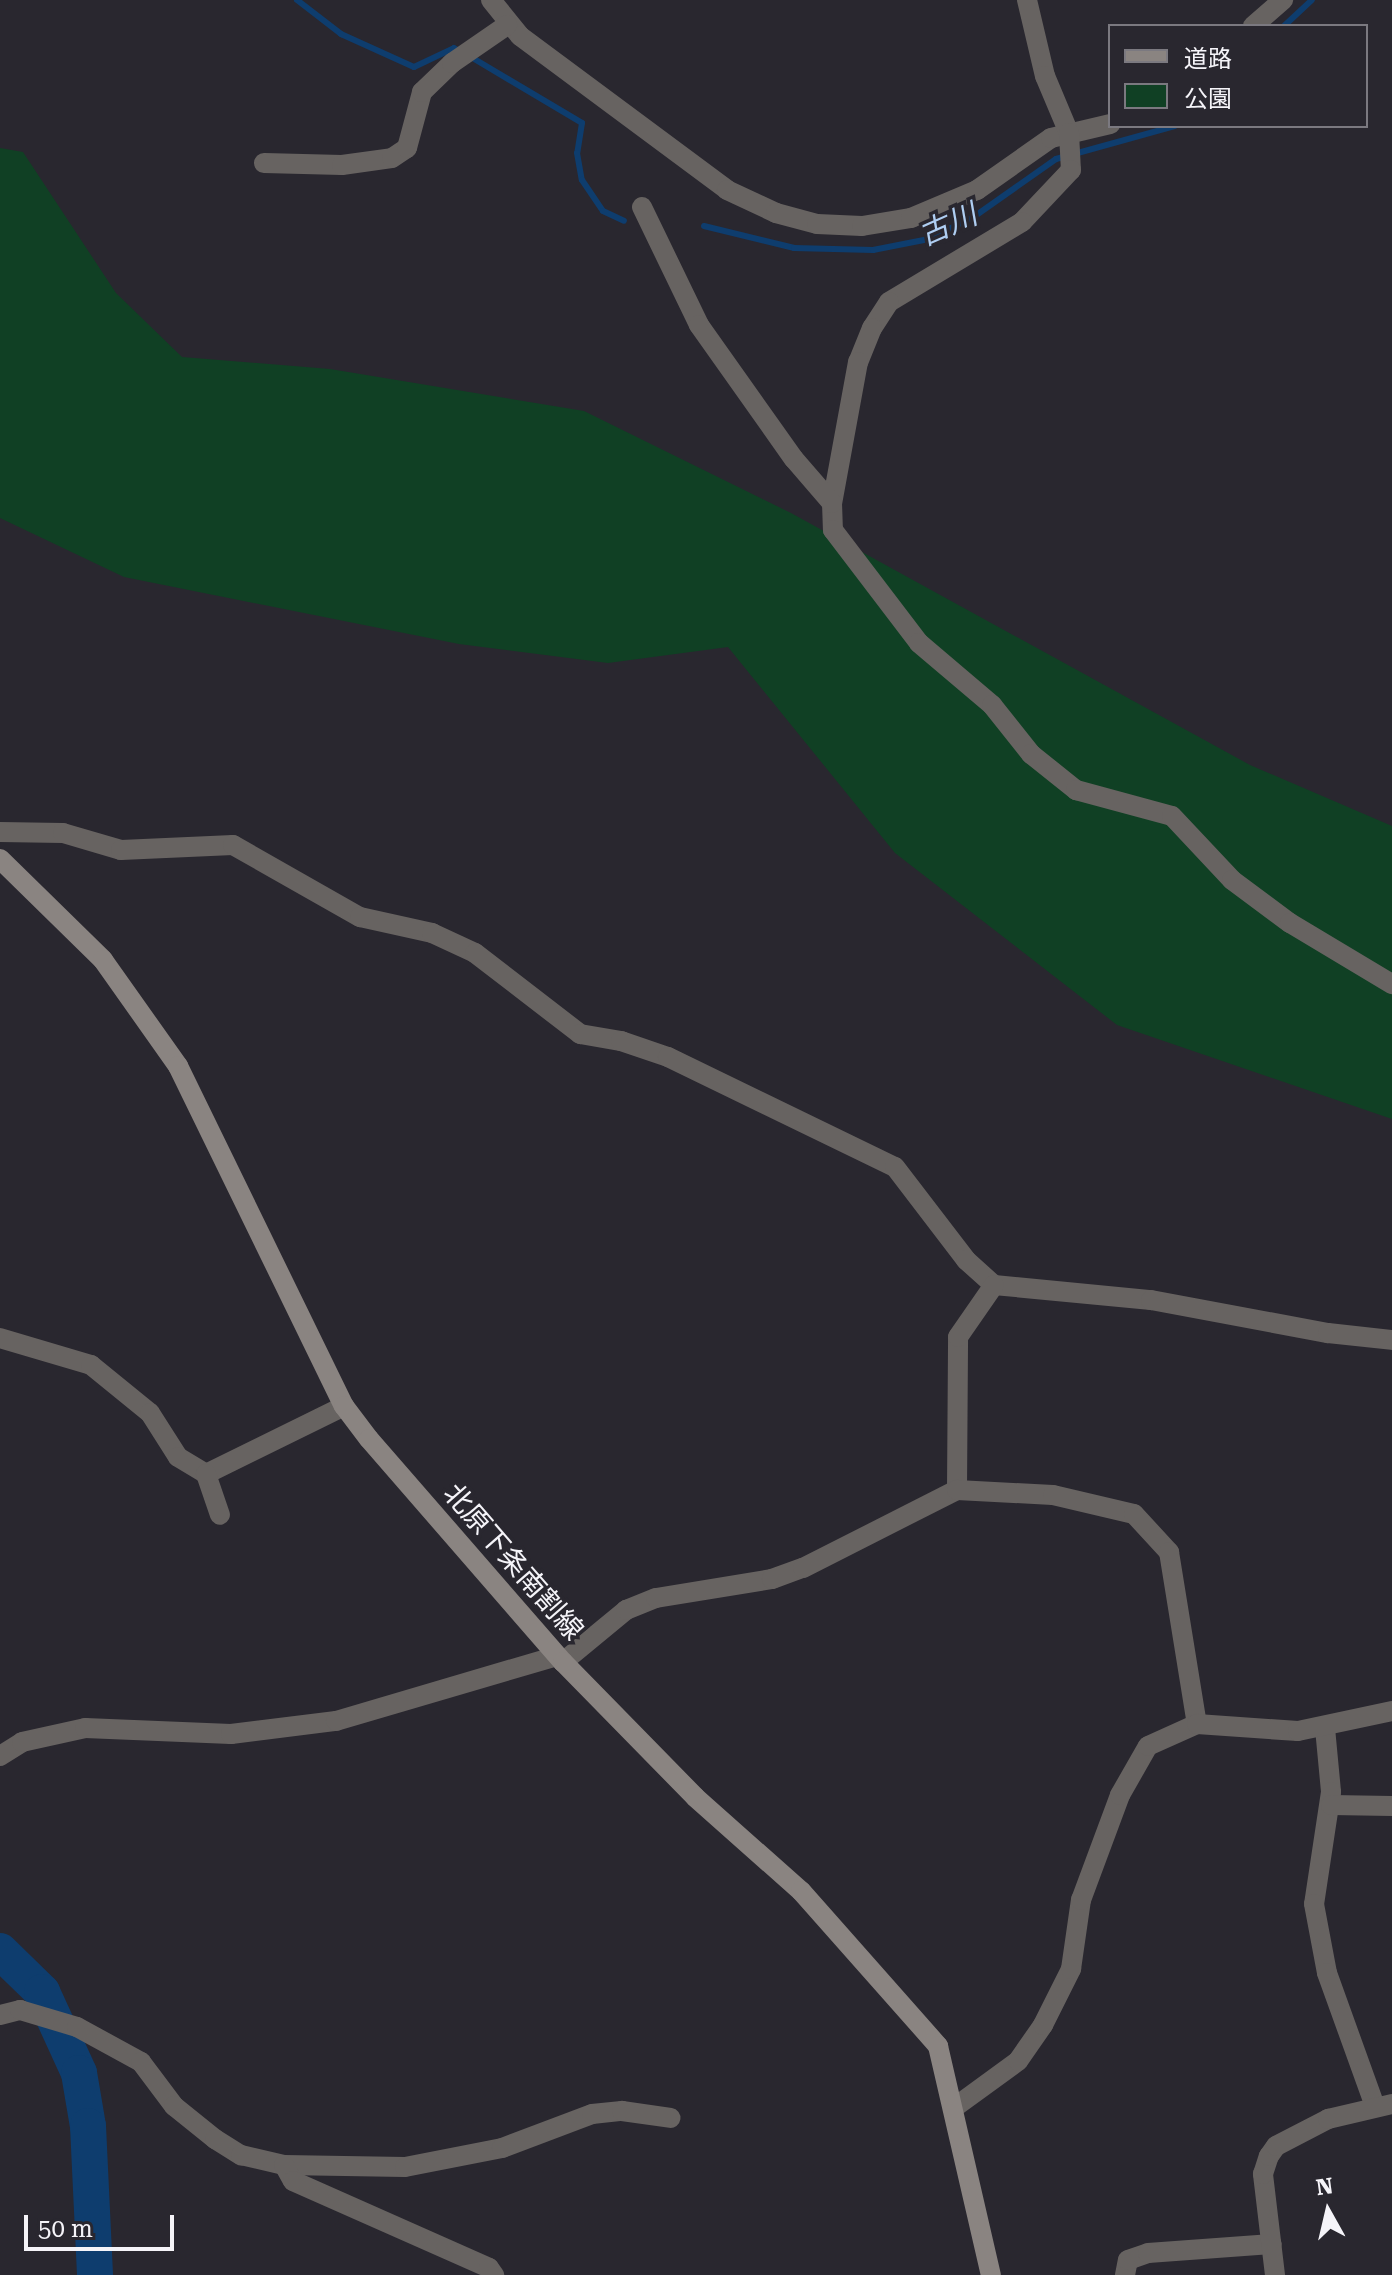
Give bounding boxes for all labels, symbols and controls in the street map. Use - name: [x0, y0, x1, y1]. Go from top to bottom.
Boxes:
- legend: [1108, 24, 1368, 128]
- text: 道路: [1184, 45, 1232, 73]
- text: 公園: [1184, 85, 1232, 113]
- water label: 古川: [913, 196, 983, 254]
- street label: 北原下条南割線: [436, 1477, 590, 1647]
- north arrow: [1288, 2171, 1368, 2251]
- text: N: [1314, 2173, 1335, 2200]
- scale bar: [28, 2199, 178, 2249]
- text: 50 m: [38, 2215, 93, 2243]

